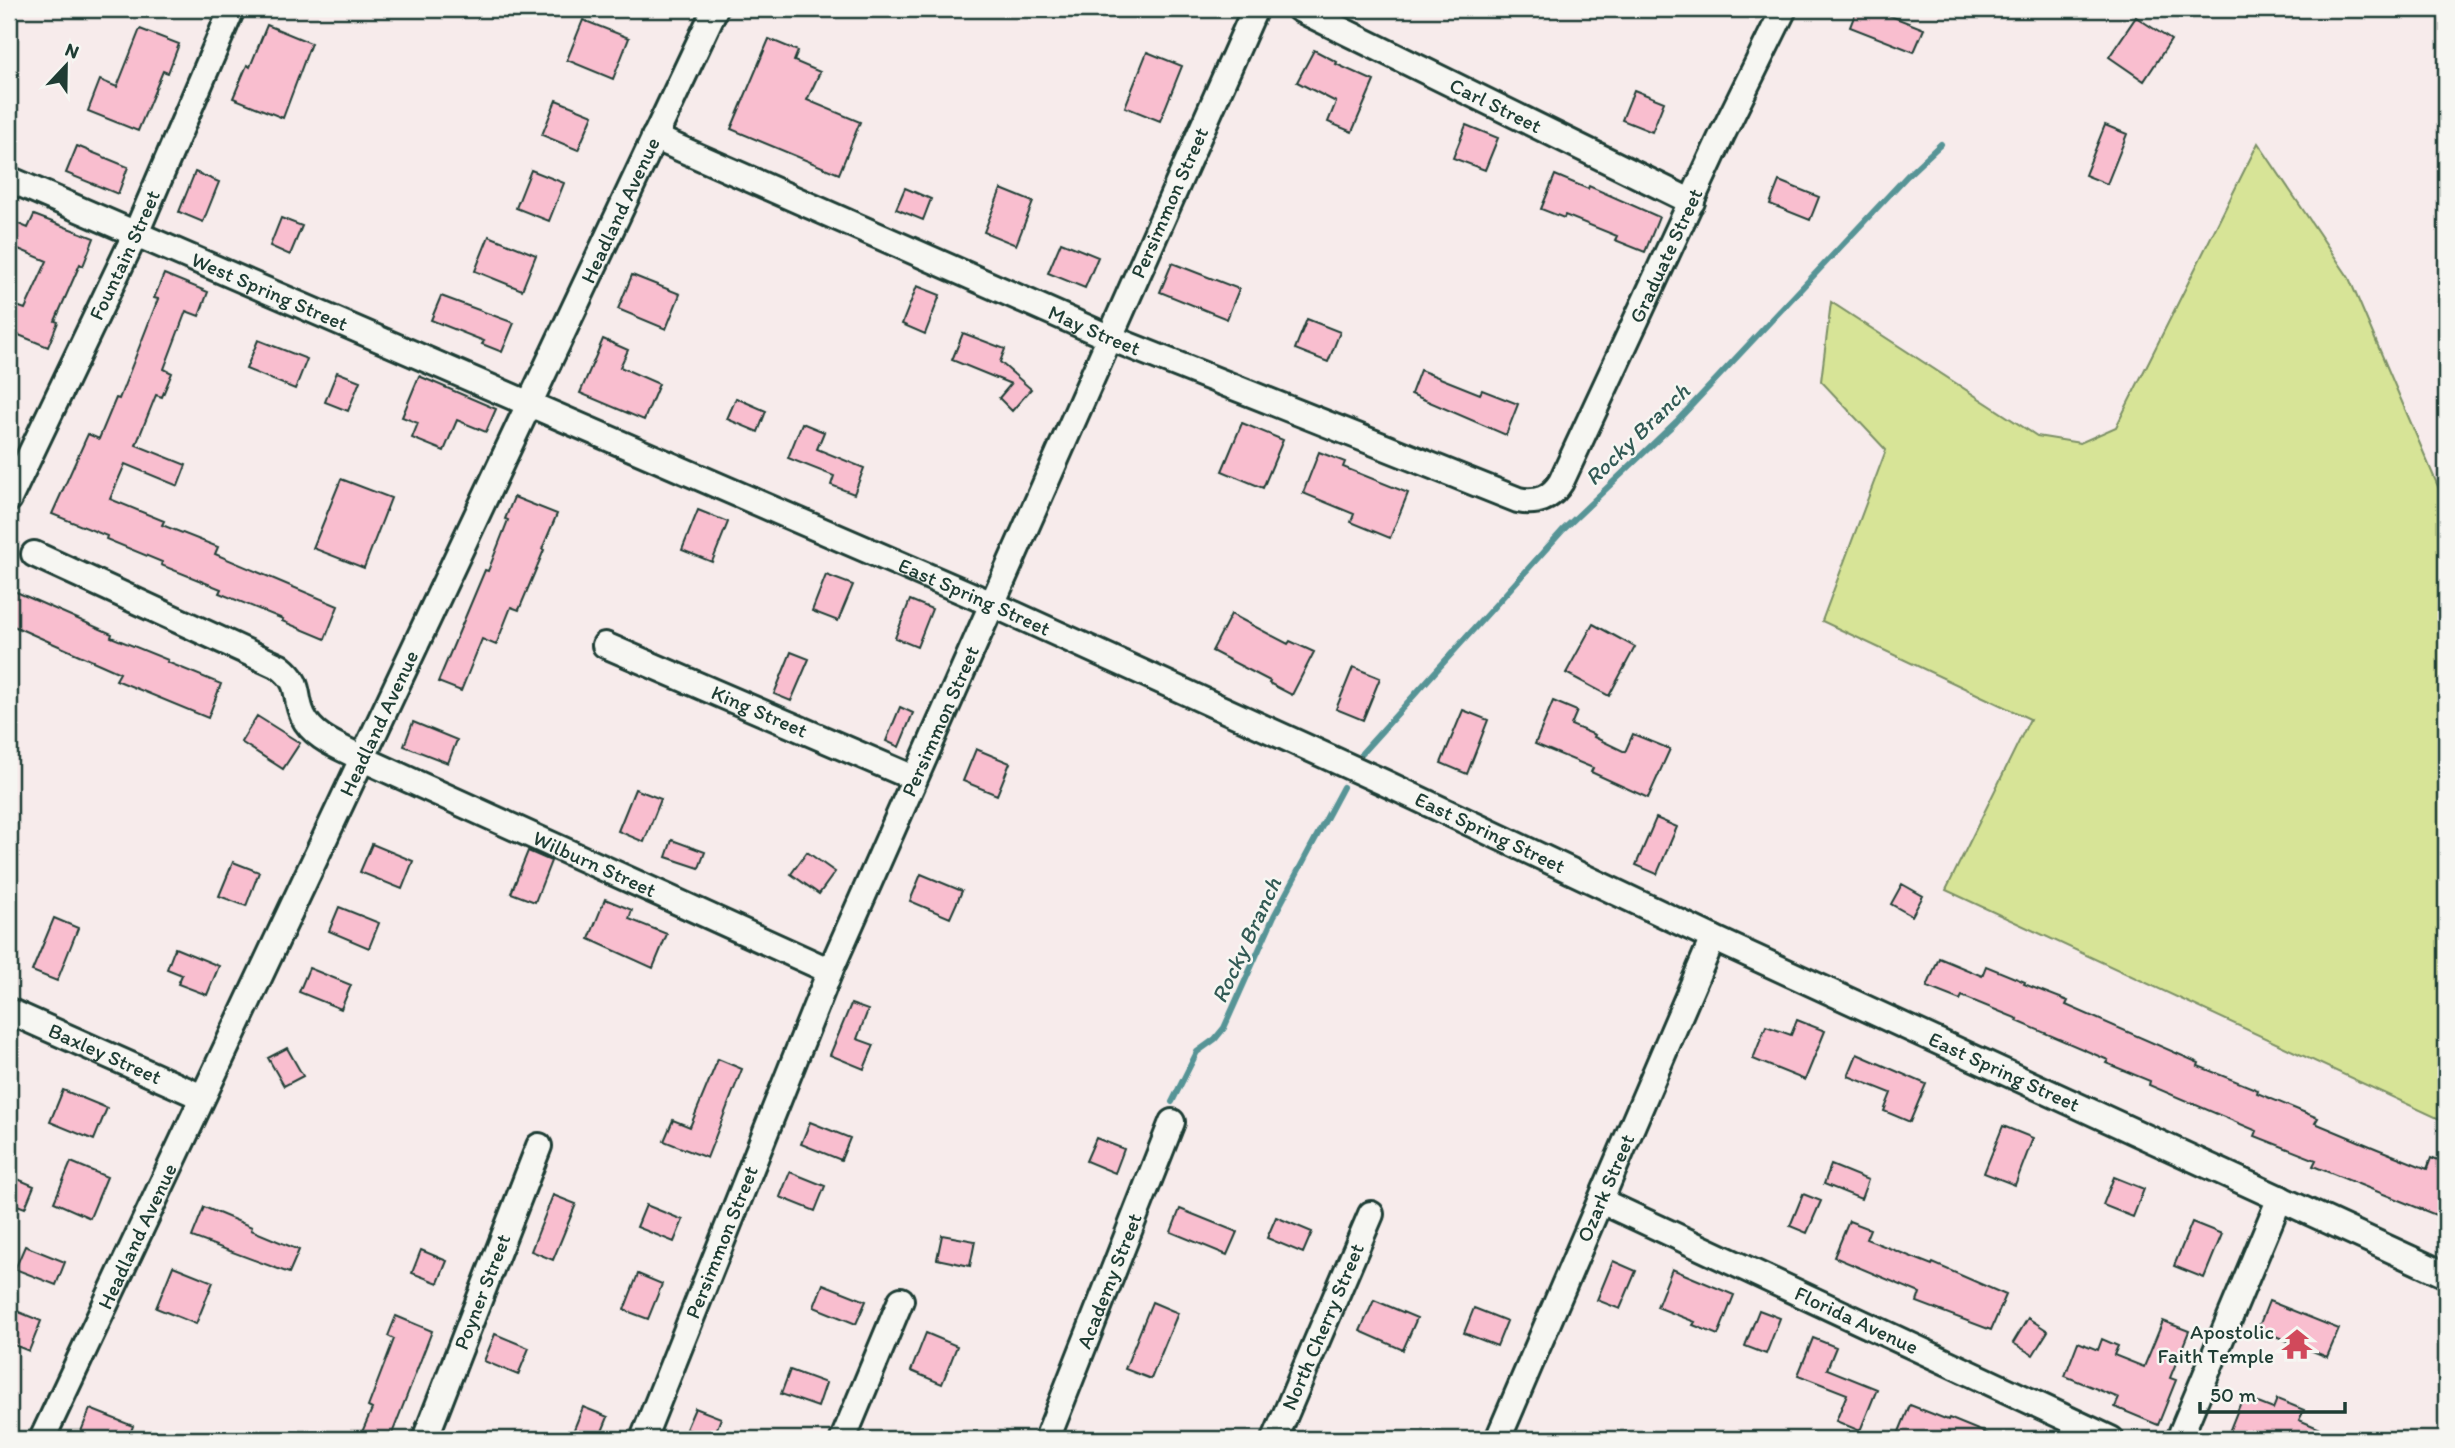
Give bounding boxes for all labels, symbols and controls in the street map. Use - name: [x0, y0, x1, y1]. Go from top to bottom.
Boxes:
- north arrow: [32, 32, 102, 102]
- text: N: [62, 38, 82, 64]
- street label: Carl Street: [1446, 72, 1546, 138]
- street label: Persimmon Street: [1125, 123, 1213, 282]
- street label: Headland Avenue: [575, 133, 665, 287]
- street label: Graduate Street: [1624, 184, 1708, 327]
- street label: Fountain Street: [83, 186, 165, 324]
- street label: West Spring Street: [188, 246, 352, 336]
- street label: May Street: [1045, 299, 1144, 361]
- water label: Rocky Branch: [1579, 377, 1696, 491]
- street label: East Spring Street: [895, 552, 1055, 641]
- street label: Persimmon Street: [896, 642, 984, 800]
- street label: Headland Avenue: [333, 646, 423, 800]
- street label: King Street: [708, 679, 811, 743]
- street label: East Spring Street: [1411, 786, 1570, 878]
- street label: Wilburn Street: [529, 825, 660, 902]
- water label: Rocky Branch: [1205, 872, 1288, 1007]
- street label: Baxley Street: [45, 1017, 166, 1089]
- street label: East Spring Street: [1925, 1026, 2084, 1117]
- street label: Ozark Street: [1571, 1130, 1639, 1246]
- street label: Headland Avenue: [92, 1159, 182, 1313]
- street label: Persimmon Street: [679, 1162, 763, 1322]
- street label: Academy Street: [1071, 1209, 1147, 1352]
- street label: Poyner Street: [448, 1230, 516, 1353]
- street label: North Cherry Street: [1276, 1239, 1369, 1414]
- street label: Florida Avenue: [1791, 1280, 1923, 1359]
- place label: Apostolic Faith Temple: [2158, 1319, 2274, 1368]
- temple icon: Apostolic Faith Temple: [2280, 1327, 2314, 1361]
- scale bar: [2200, 1371, 2345, 1415]
- text: 50 m: [2210, 1382, 2257, 1407]

